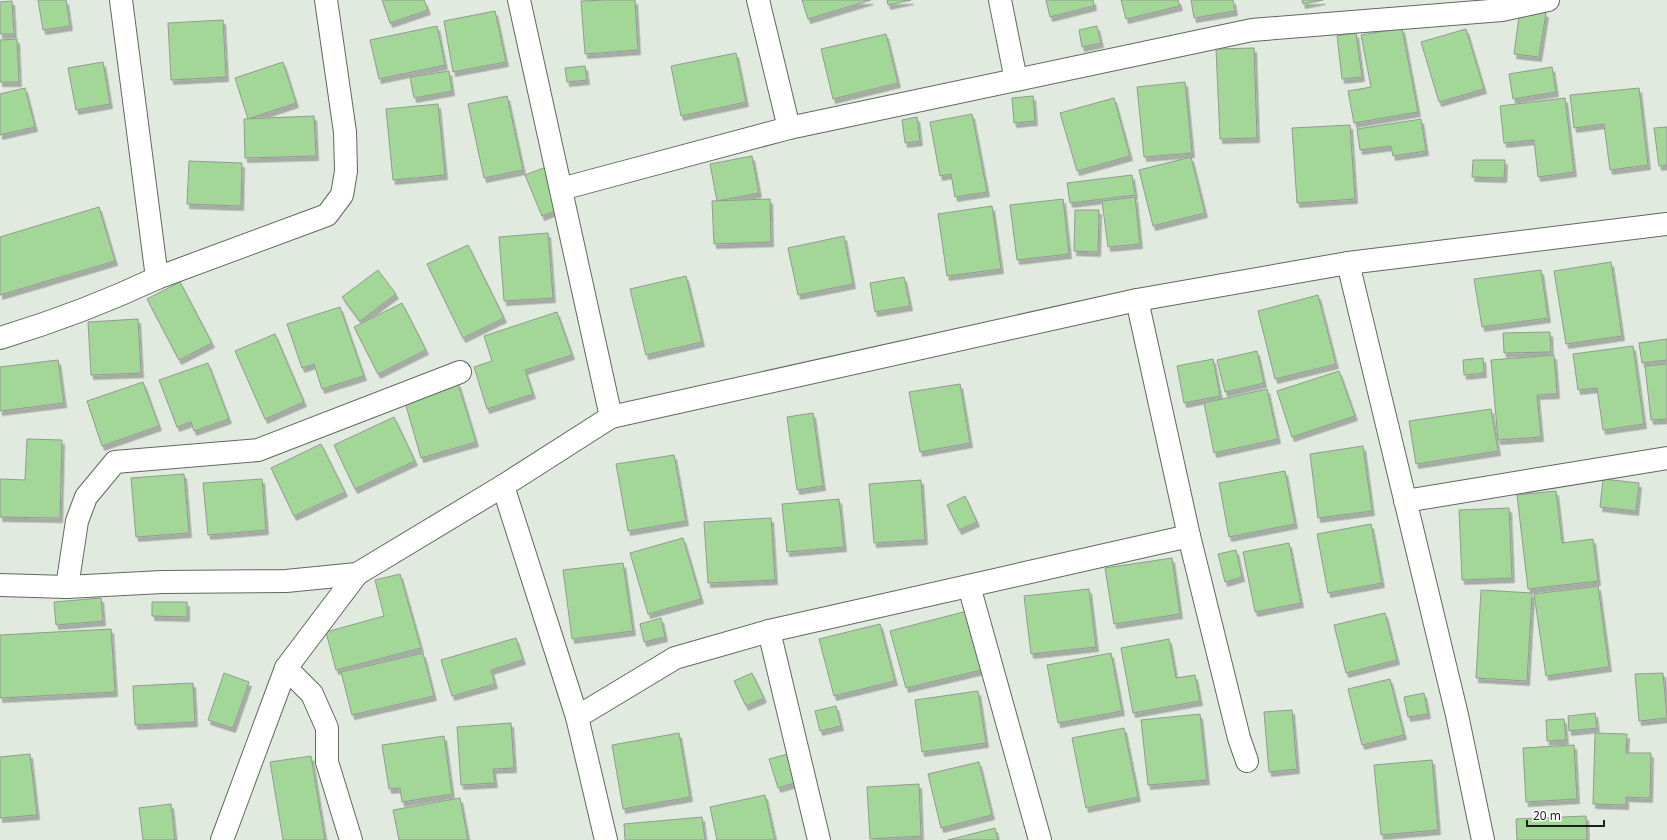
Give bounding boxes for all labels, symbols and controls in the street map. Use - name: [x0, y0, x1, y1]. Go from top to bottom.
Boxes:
- scale bar: [1527, 802, 1604, 828]
- text: 20 m: [1533, 807, 1561, 824]

